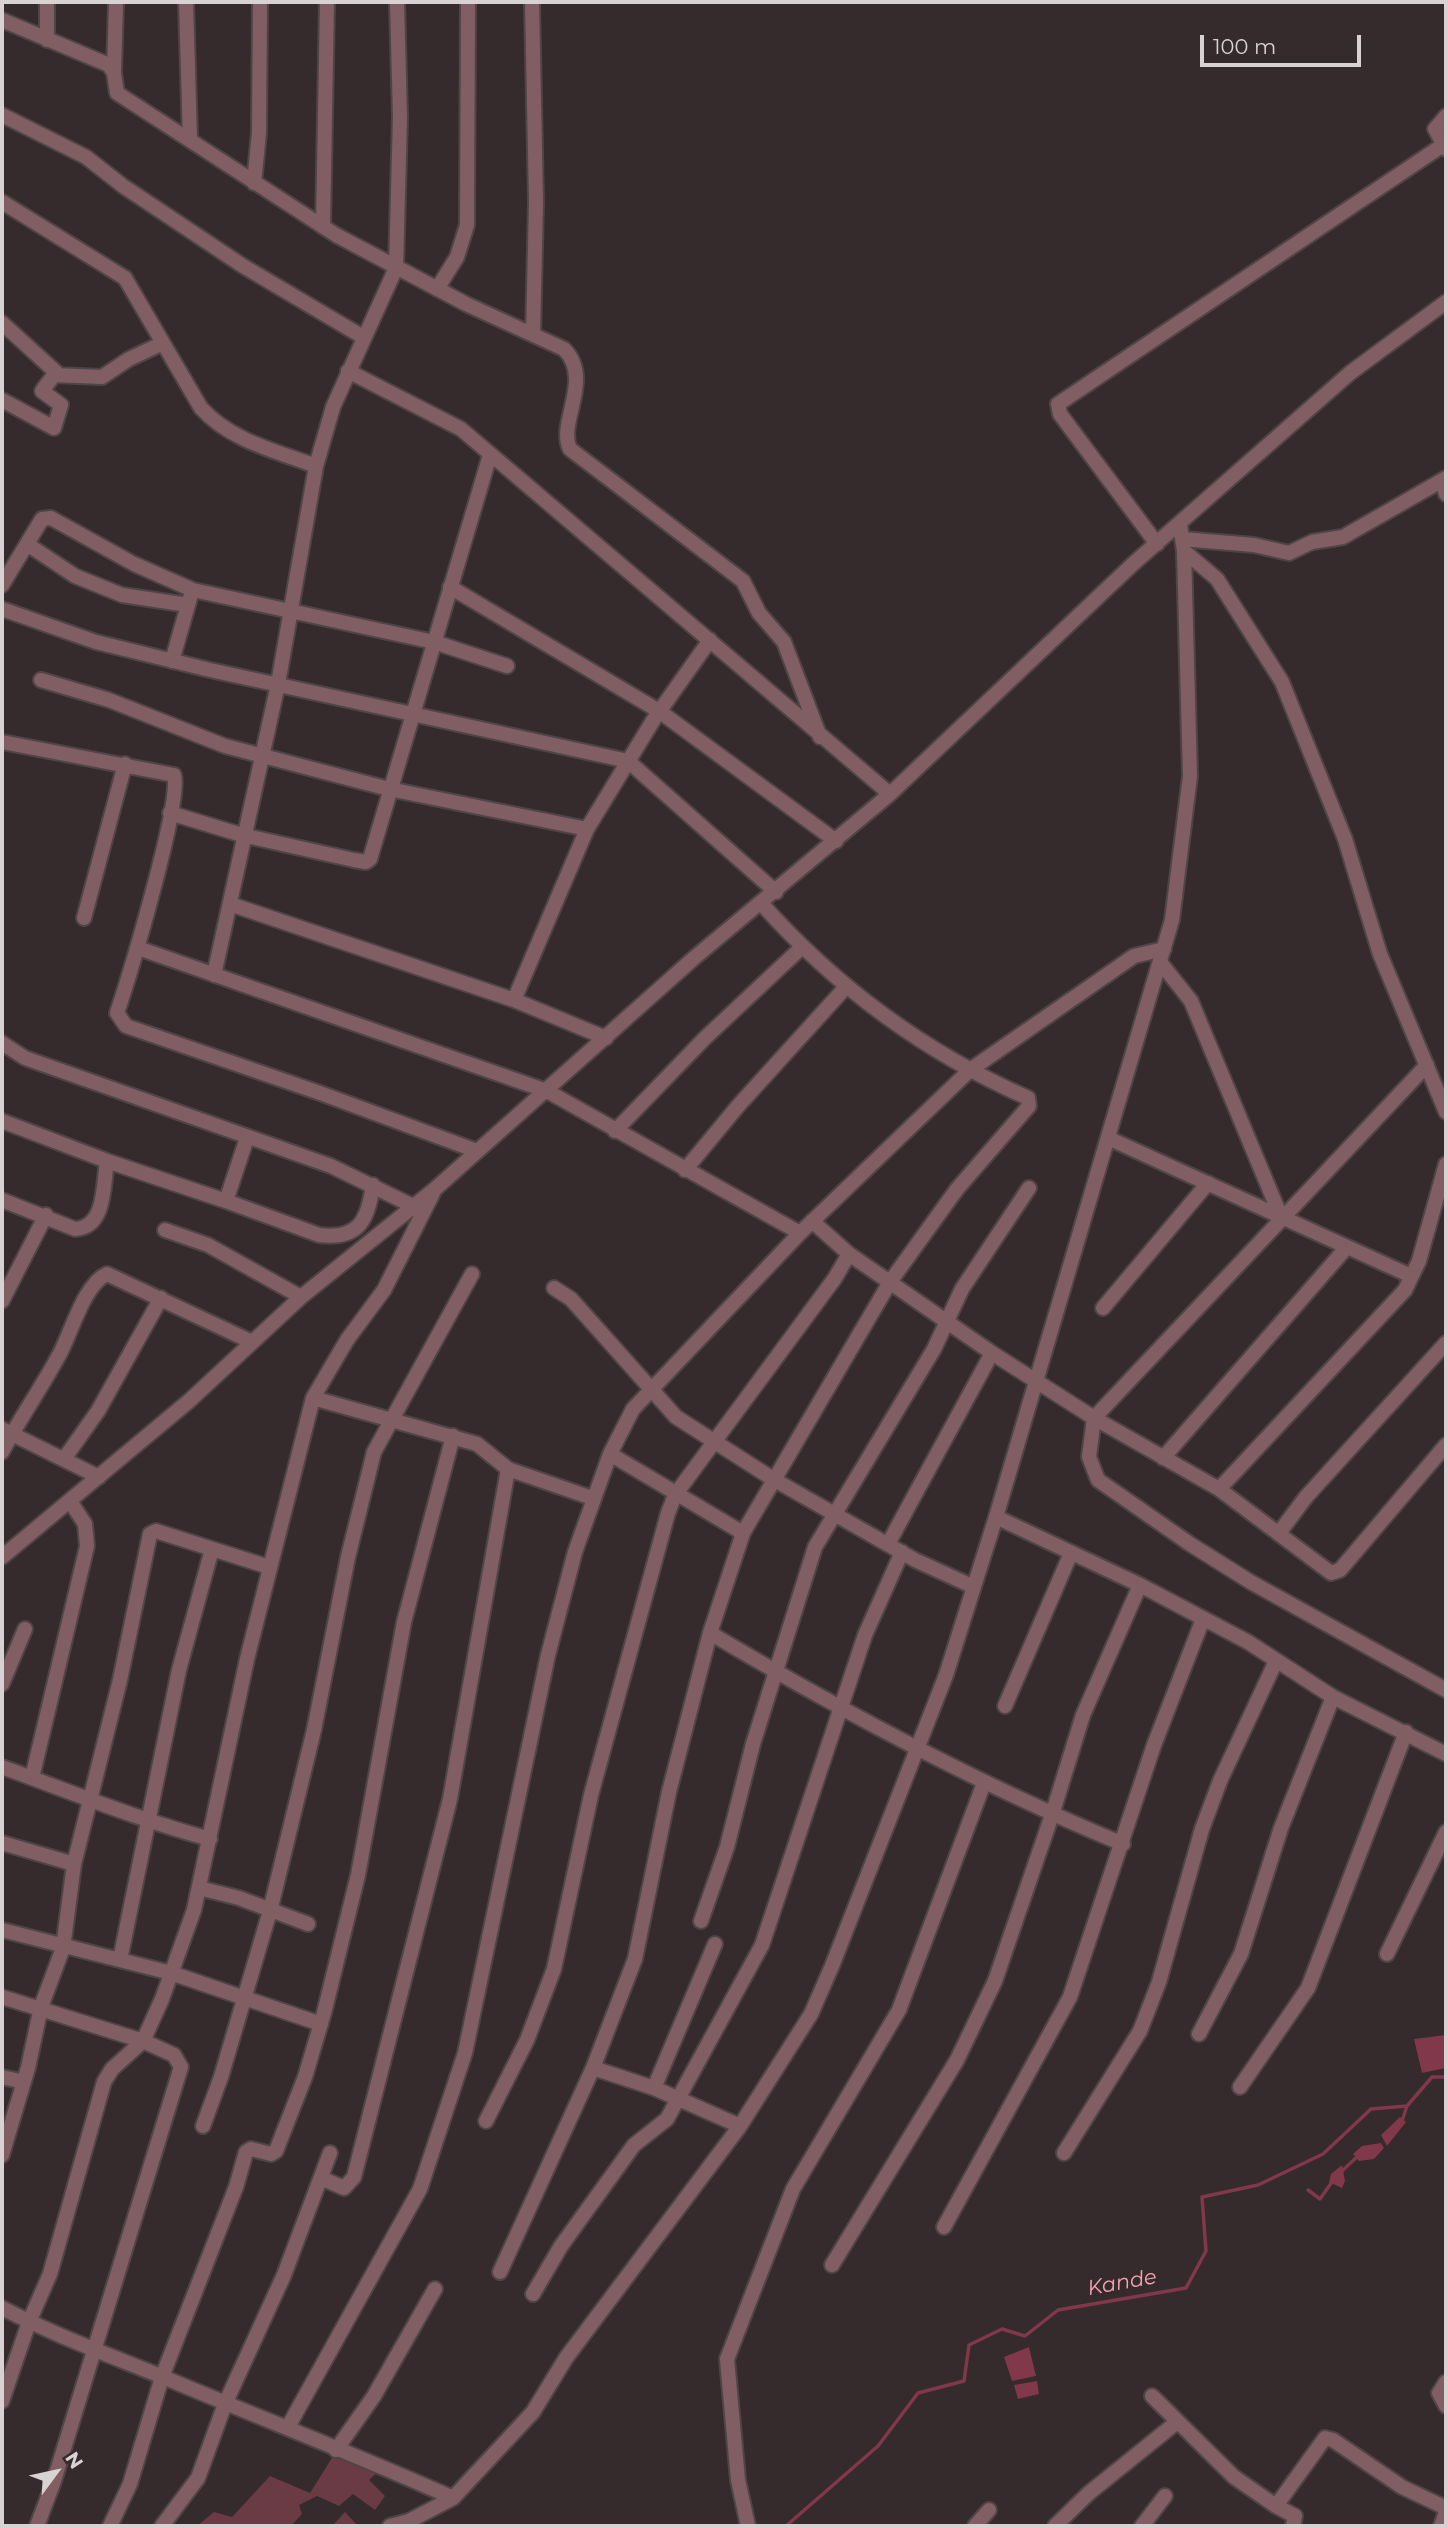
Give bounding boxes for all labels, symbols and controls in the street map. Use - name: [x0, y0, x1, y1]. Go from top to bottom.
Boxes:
- scale bar: [1203, 21, 1364, 65]
- text: 100 m: [1213, 34, 1276, 59]
- water label: Kande: [1085, 2265, 1159, 2301]
- north arrow: [21, 2437, 91, 2507]
- text: N: [60, 2448, 88, 2473]

